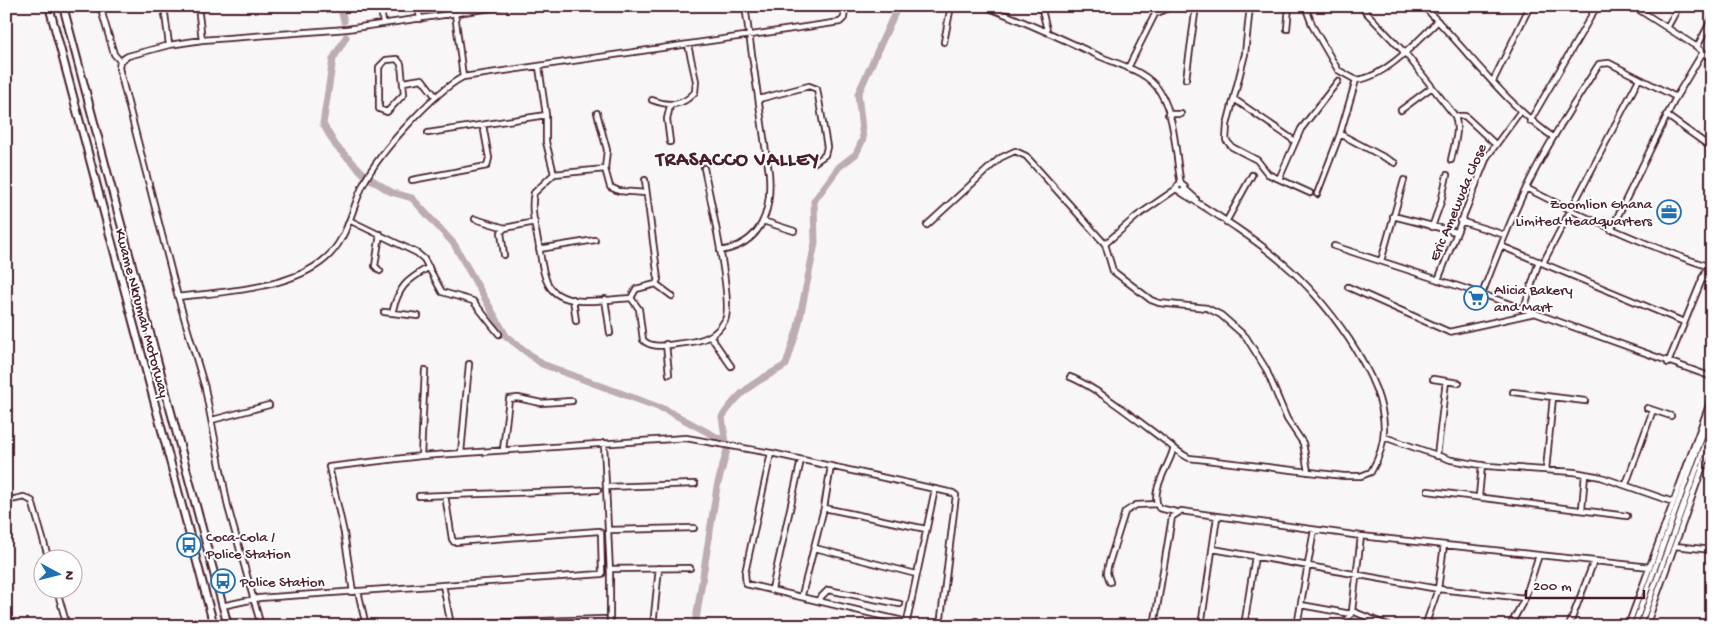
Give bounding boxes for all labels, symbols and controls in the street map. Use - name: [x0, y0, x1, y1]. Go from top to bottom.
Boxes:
- street label: Eric Amewuda Close: [1426, 141, 1492, 264]
- district label: TRASACCO VALLEY: [654, 150, 820, 173]
- place label: Zoomlion Ghana Limited Headquarters: [1515, 196, 1653, 231]
- office icon: Zoomlion Ghana Limited Headquarters: [1656, 199, 1682, 225]
- street label: Kwame Nkrumah Motorway: [110, 227, 172, 401]
- place label: Alicia Bakery and Mart: [1494, 282, 1573, 317]
- supermarket icon: Alicia Bakery and Mart: [1463, 285, 1489, 311]
- place label: Coca-Cola / Police Station: [205, 529, 291, 564]
- bus stop icon: Coca-Cola / Police Station: [176, 532, 202, 558]
- north arrow: [32, 550, 82, 600]
- scale bar: [1526, 567, 1643, 599]
- bus stop icon: Police Station: [210, 568, 236, 594]
- text: N: [59, 570, 77, 581]
- place label: Police Station: [239, 574, 325, 592]
- text: 200 m: [1533, 578, 1572, 596]

